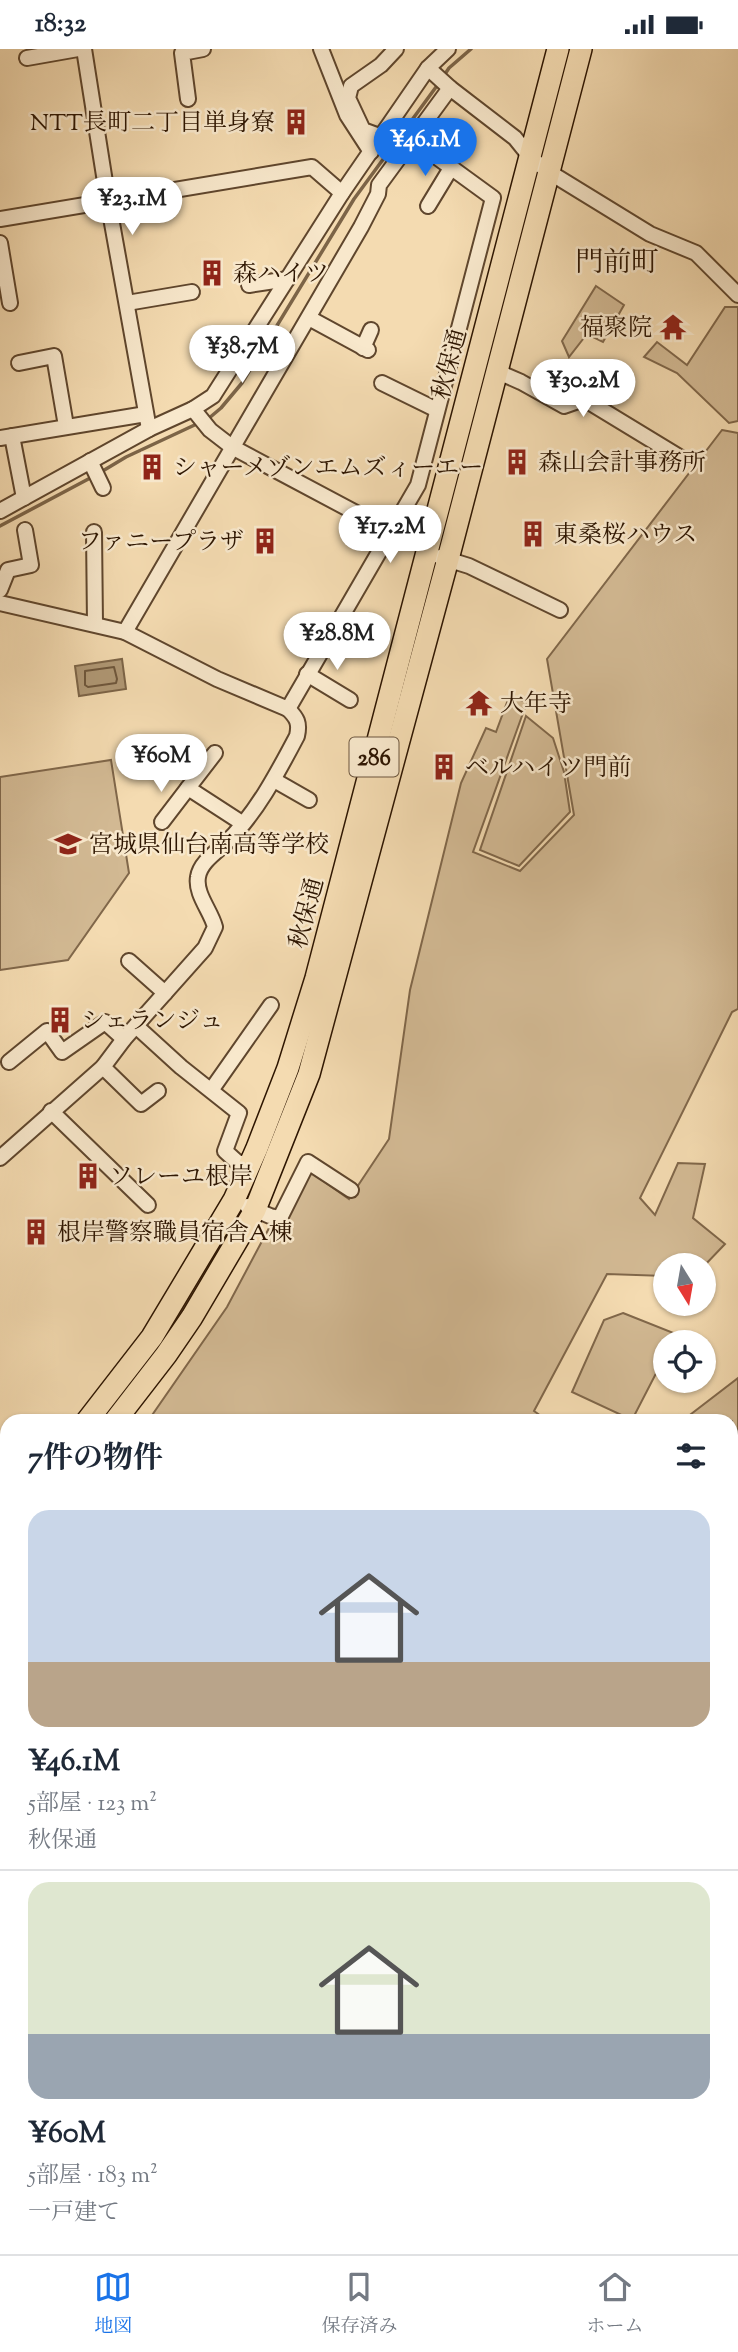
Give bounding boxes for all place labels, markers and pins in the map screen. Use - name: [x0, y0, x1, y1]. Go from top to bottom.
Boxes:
- place label: NTT長町二丁目単身寮: [30, 107, 275, 141]
- building icon: NTT長町二丁目単身寮: [281, 107, 311, 137]
- pin: ¥46.1M: [368, 118, 482, 178]
- pin: ¥23.1M: [75, 177, 189, 237]
- building icon: 森ハイツ: [197, 258, 227, 288]
- place label: 森ハイツ: [233, 258, 329, 292]
- place label: 福聚院: [580, 312, 652, 346]
- temple icon: 福聚院: [658, 312, 688, 342]
- pin: ¥38.7M: [185, 325, 299, 385]
- pin: ¥30.2M: [526, 359, 640, 419]
- building icon: 森山会計事務所: [502, 447, 532, 477]
- place label: 森山会計事務所: [538, 447, 706, 481]
- building icon: シャーメゾンエムズィーエー: [137, 452, 167, 482]
- place label: シャーメゾンエムズィーエー: [173, 452, 483, 486]
- pin: ¥17.2M: [333, 505, 447, 565]
- building icon: 東桑桜ハウス: [518, 519, 548, 549]
- place label: 東桑桜ハウス: [554, 519, 697, 553]
- place label: ファニープラザ: [78, 526, 244, 560]
- building icon: ファニープラザ: [250, 526, 280, 556]
- pin: ¥28.8M: [280, 613, 394, 672]
- temple icon: 大年寺: [464, 688, 494, 718]
- place label: 大年寺: [500, 688, 572, 722]
- pin: ¥60M: [120, 735, 202, 794]
- building icon: ベルハイツ門前: [429, 752, 459, 782]
- place label: ベルハイツ門前: [465, 752, 631, 786]
- school or university icon: 宮城県仙台南高等学校: [53, 829, 83, 859]
- place label: 宮城県仙台南高等学校: [89, 829, 329, 863]
- building icon: シェランジュ: [45, 1005, 75, 1035]
- place label: シェランジュ: [81, 1005, 223, 1039]
- building icon: ソレーユ根岸: [73, 1161, 103, 1191]
- place label: ソレーユ根岸: [109, 1161, 253, 1195]
- building icon: 根岸警察職員宿舎A棟: [21, 1217, 51, 1247]
- place label: 根岸警察職員宿舎A棟: [57, 1217, 293, 1251]

